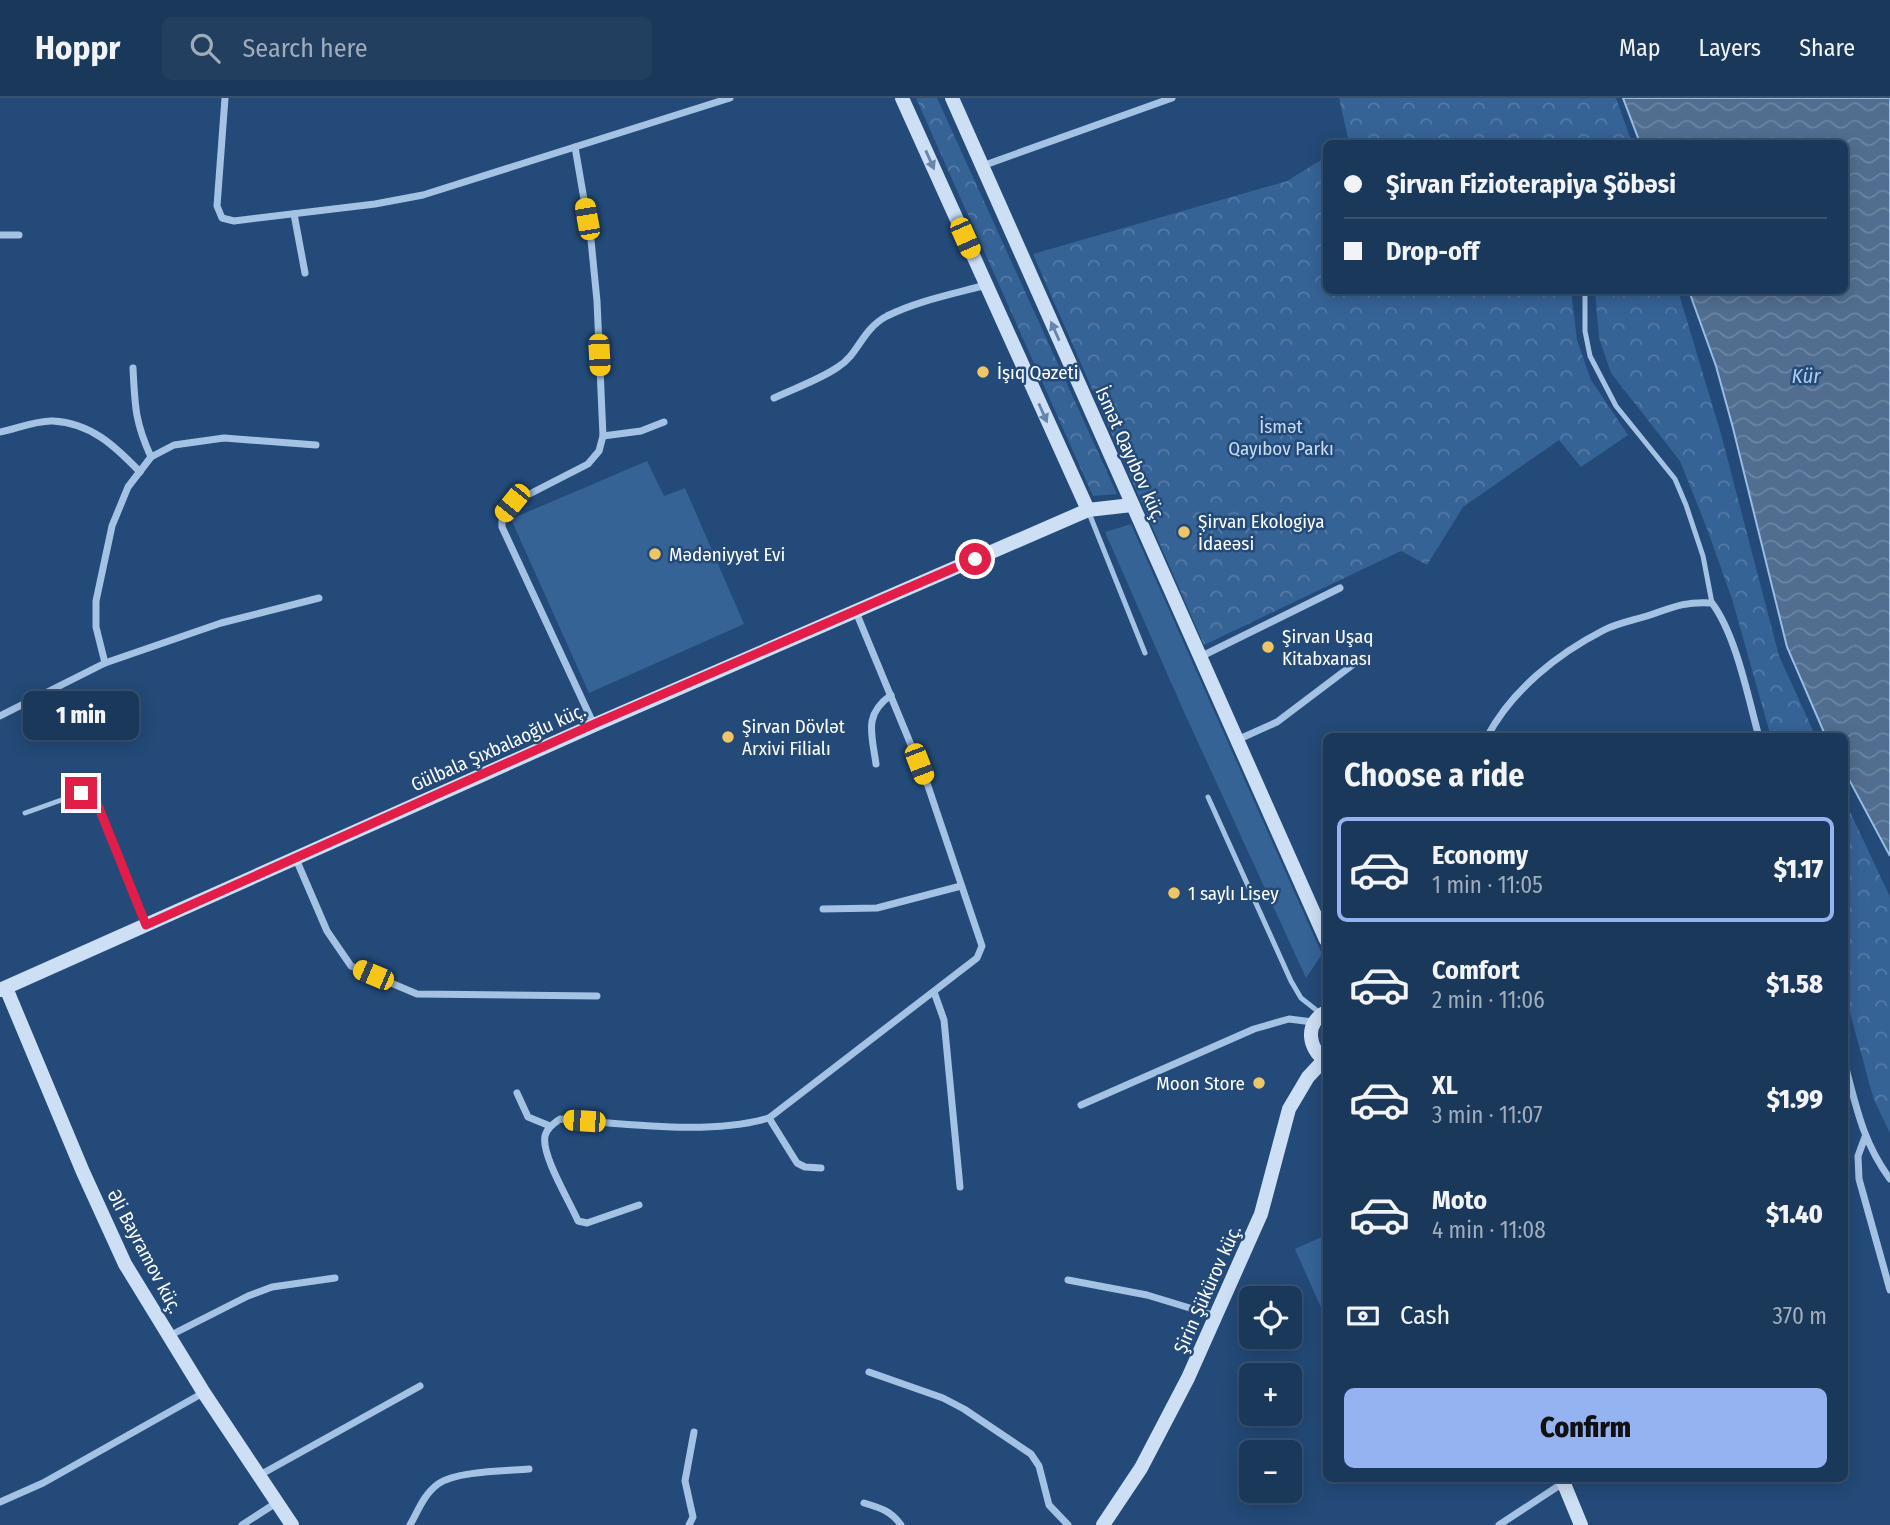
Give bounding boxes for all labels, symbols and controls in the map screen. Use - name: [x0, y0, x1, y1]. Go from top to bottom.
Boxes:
- search box: [162, 17, 652, 80]
- text: Hoppr: [35, 28, 120, 68]
- icon: search: [186, 29, 224, 67]
- text: Search here: [242, 33, 368, 64]
- text: Map: [1619, 34, 1661, 62]
- text: Layers: [1699, 34, 1761, 62]
- text: Share: [1799, 34, 1855, 62]
- one-way arrow: [924, 150, 936, 170]
- text: Şirvan Fizioterapiya Şöbəsi: [1386, 169, 1676, 200]
- car: [574, 196, 601, 242]
- car: [947, 215, 984, 261]
- text: Drop-off: [1386, 236, 1479, 267]
- one-way arrow: [1049, 320, 1060, 341]
- car: [588, 333, 611, 377]
- place label: İşıq Qəzeti: [997, 361, 1079, 384]
- water label: Kür: [1791, 363, 1821, 389]
- marker: İşıq Qəzeti: [975, 364, 991, 380]
- street label: İsmət Qayıbov küç.: [1090, 383, 1171, 526]
- one-way arrow: [1038, 402, 1049, 423]
- park label: İsmət Qayıbov Parkı: [1228, 415, 1334, 460]
- car: [491, 480, 534, 526]
- place label: Şirvan Ekologiya İdaeəsi: [1198, 510, 1325, 555]
- marker: Şirvan Ekologiya İdaeəsi: [1176, 524, 1192, 540]
- place label: Mədəniyyət Evi: [669, 543, 785, 566]
- route start: [959, 543, 991, 575]
- marker: Mədəniyyət Evi: [647, 546, 663, 562]
- place label: Şirvan Uşaq Kitabxanası: [1282, 625, 1373, 670]
- marker: Şirvan Uşaq Kitabxanası: [1260, 639, 1276, 655]
- callout: 1 min: [23, 692, 139, 740]
- street label: Gülbala Şıxbalaoğlu küç.: [407, 699, 589, 796]
- text: 1 min: [56, 701, 106, 729]
- place label: Şirvan Dövlət Arxivi Filialı: [742, 715, 846, 760]
- marker: Şirvan Dövlət Arxivi Filialı: [720, 729, 736, 745]
- car: [902, 741, 937, 787]
- text: Choose a ride: [1344, 756, 1525, 794]
- route end: [65, 777, 97, 809]
- icon: car: [1348, 838, 1411, 901]
- text: Economy: [1432, 840, 1528, 871]
- text: $1.17: [1774, 854, 1823, 885]
- text: 1 min · 11:05: [1432, 871, 1543, 899]
- place label: 1 saylı Lisey: [1188, 882, 1279, 905]
- marker: 1 saylı Lisey: [1166, 885, 1182, 901]
- icon: car: [1348, 953, 1411, 1016]
- text: Comfort: [1432, 955, 1520, 986]
- car: [350, 957, 397, 993]
- text: $1.58: [1766, 969, 1823, 1000]
- text: 2 min · 11:06: [1432, 986, 1545, 1014]
- icon: car: [1348, 1068, 1411, 1131]
- text: XL: [1432, 1070, 1458, 1101]
- place label: Moon Store: [1156, 1072, 1245, 1095]
- marker: Moon Store: [1251, 1075, 1267, 1091]
- text: $1.99: [1767, 1084, 1823, 1115]
- text: 3 min · 11:07: [1432, 1101, 1542, 1129]
- car: [563, 1109, 606, 1133]
- icon: car: [1348, 1183, 1411, 1246]
- street label: Əli Bayramov küç.: [102, 1185, 187, 1317]
- text: Moto: [1432, 1185, 1487, 1216]
- text: $1.40: [1766, 1199, 1823, 1230]
- text: 4 min · 11:08: [1432, 1216, 1546, 1244]
- street label: Şirin Şükürov küç.: [1169, 1221, 1246, 1357]
- map controls: [1239, 1286, 1302, 1503]
- button: locate: [1239, 1286, 1302, 1349]
- icon: cash: [1344, 1297, 1382, 1335]
- text: Cash: [1400, 1300, 1450, 1331]
- text: 370 m: [1773, 1302, 1827, 1330]
- button: +: [1239, 1363, 1302, 1426]
- button: Confirm: [1344, 1388, 1827, 1468]
- button: −: [1239, 1440, 1302, 1503]

